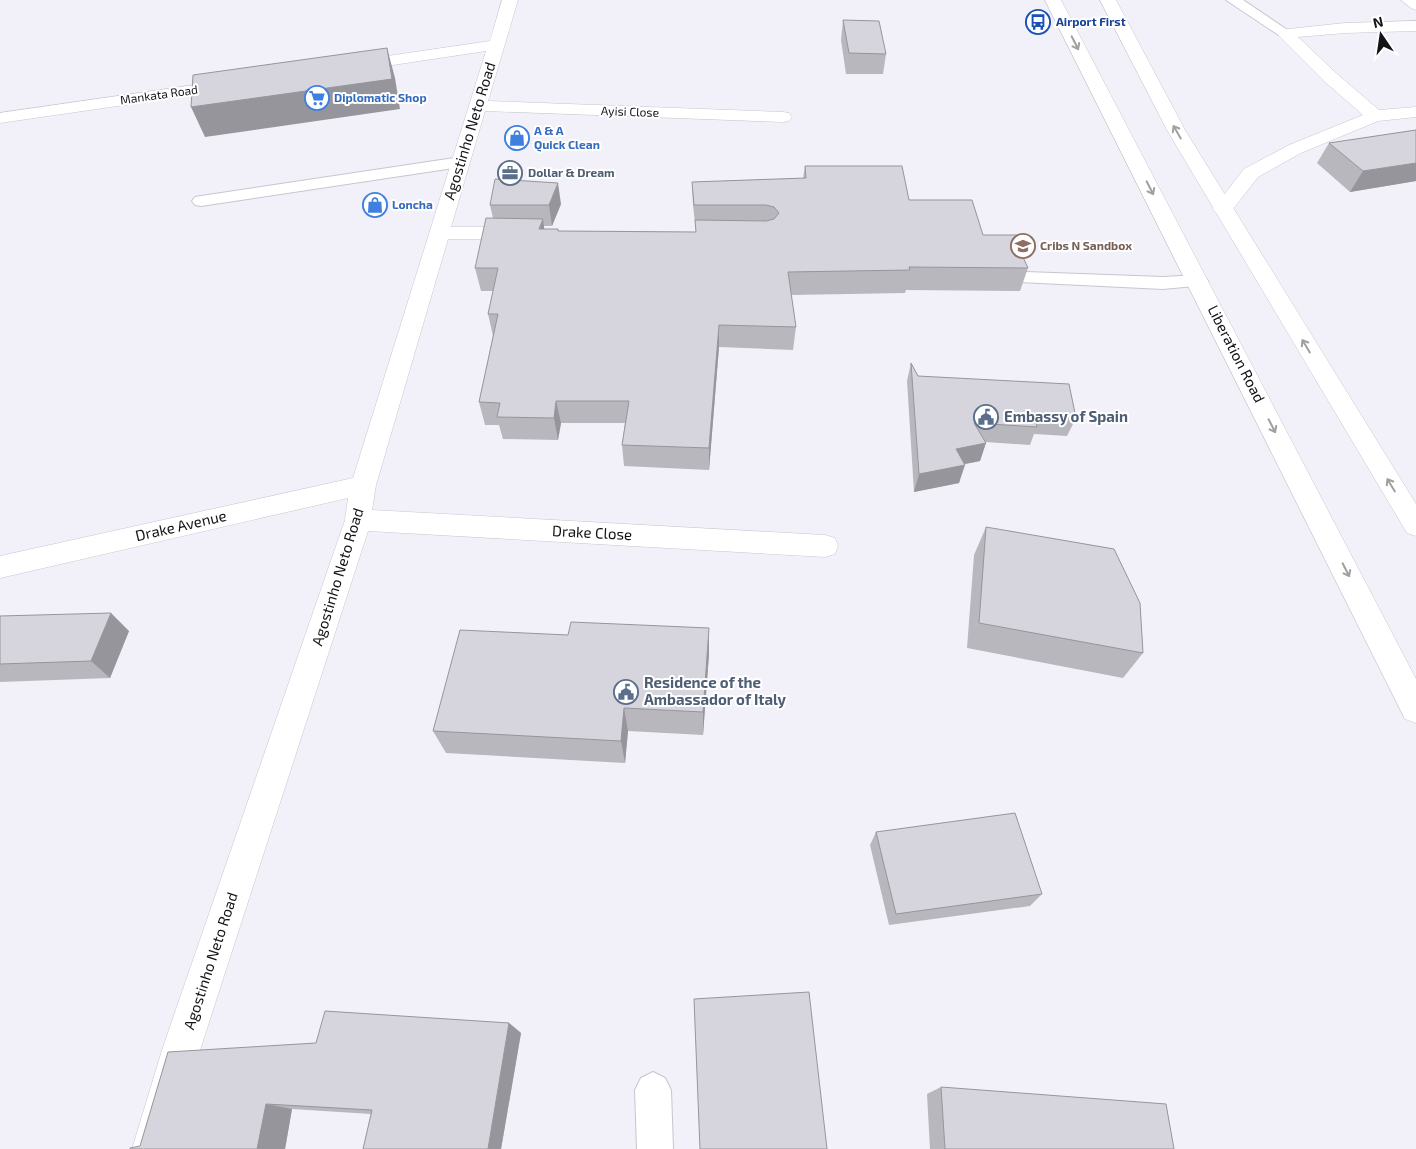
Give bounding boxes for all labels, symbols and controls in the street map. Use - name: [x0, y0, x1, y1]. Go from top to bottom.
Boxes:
- bus stop icon: Airport First: [1025, 9, 1051, 35]
- north arrow: [1356, 10, 1406, 60]
- text: N: [1371, 12, 1385, 31]
- place label: Airport First: [1056, 14, 1126, 28]
- one-way arrow: [1070, 36, 1080, 51]
- street label: Agostinho Neto Road: [439, 60, 499, 202]
- street label: Mankata Road: [119, 82, 199, 106]
- supermarket icon: Diplomatic Shop: [304, 85, 330, 111]
- place label: Diplomatic Shop: [334, 90, 427, 104]
- street label: Ayisi Close: [601, 103, 659, 119]
- place label: A & A Quick Clean: [534, 123, 600, 152]
- shop icon: A & A Quick Clean: [504, 125, 530, 151]
- one-way arrow: [1172, 125, 1181, 140]
- office icon: Dollar & Dream: [497, 160, 523, 186]
- place label: Dollar & Dream: [528, 165, 615, 179]
- one-way arrow: [1145, 180, 1155, 195]
- shop icon: Loncha: [362, 192, 388, 218]
- place label: Loncha: [392, 197, 433, 211]
- school or university icon: Cribs N Sandbox: [1010, 233, 1036, 259]
- place label: Cribs N Sandbox: [1040, 238, 1132, 252]
- street label: Liberation Road: [1205, 302, 1269, 405]
- one-way arrow: [1301, 340, 1311, 354]
- public building icon: Embassy of Spain: [973, 404, 999, 430]
- place label: Embassy of Spain: [1004, 407, 1128, 426]
- one-way arrow: [1267, 418, 1277, 433]
- one-way arrow: [1385, 478, 1395, 492]
- street label: Drake Avenue: [133, 506, 228, 544]
- street label: Agostinho Neto Road: [307, 506, 367, 648]
- street label: Drake Close: [552, 521, 633, 543]
- one-way arrow: [1342, 562, 1351, 577]
- place label: Residence of the Ambassador of Italy: [644, 673, 787, 709]
- public building icon: Residence of the Ambassador of Italy: [613, 679, 639, 705]
- street label: Agostinho Neto Road: [179, 890, 241, 1032]

